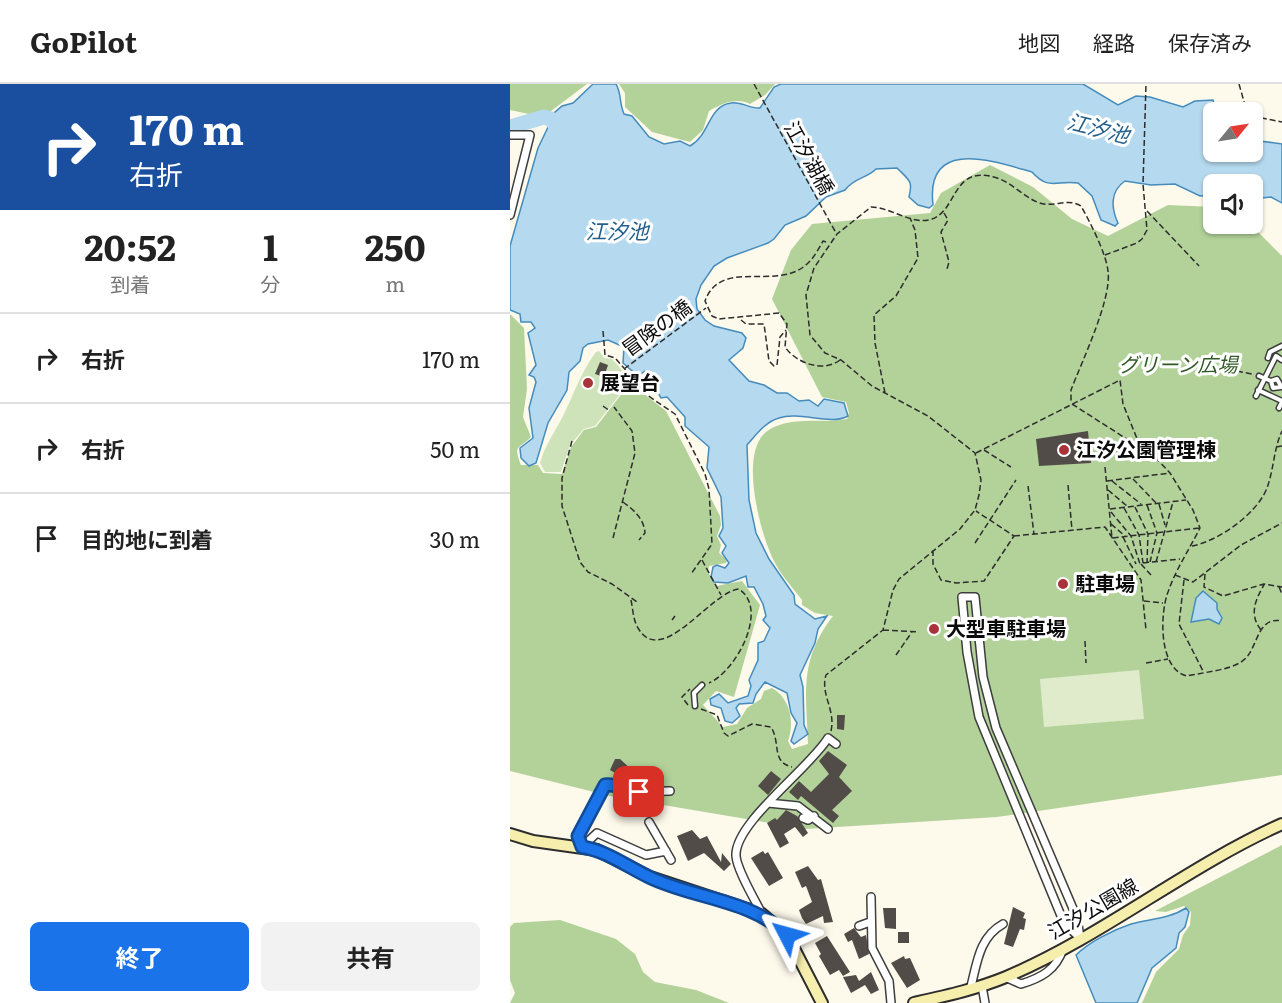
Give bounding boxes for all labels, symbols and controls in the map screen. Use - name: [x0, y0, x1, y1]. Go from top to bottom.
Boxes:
- text: GoPilot: [30, 20, 137, 62]
- text: 地図: [1018, 26, 1060, 57]
- text: 経路: [1093, 26, 1135, 57]
- text: 保存済み: [1168, 26, 1252, 57]
- text: 170 m: [129, 96, 244, 158]
- north arrow: [1203, 102, 1263, 162]
- map controls: [1203, 102, 1263, 234]
- water label: 江汐池: [1064, 104, 1135, 150]
- icon: right: [30, 108, 108, 186]
- street label: 江汐湖橋: [778, 115, 843, 199]
- text: 右折: [129, 153, 183, 193]
- button: sound: [1203, 174, 1263, 234]
- water label: 江汐池: [586, 214, 650, 245]
- text: 20:52: [84, 219, 176, 272]
- text: 1: [263, 219, 278, 272]
- text: 250: [365, 219, 426, 272]
- text: 到着: [110, 268, 150, 298]
- text: 分: [260, 268, 280, 298]
- text: m: [386, 268, 405, 298]
- street label: 冒険の橋: [615, 291, 697, 362]
- icon: right: [30, 342, 63, 375]
- text: 右折: [81, 342, 125, 375]
- text: 170 m: [422, 342, 480, 375]
- park label: グリーン広場: [1119, 348, 1239, 378]
- place label: 展望台: [600, 366, 660, 396]
- marker: 展望台: [581, 376, 595, 390]
- icon: right: [30, 432, 63, 465]
- text: 右折: [81, 432, 125, 465]
- text: 50 m: [430, 432, 480, 465]
- place label: 江汐公園管理棟: [1076, 433, 1216, 463]
- marker: 江汐公園管理棟: [1057, 443, 1071, 457]
- icon: arrive: [30, 522, 63, 555]
- text: 目的地に到着: [81, 522, 213, 555]
- text: 30 m: [430, 522, 480, 555]
- place label: 駐車場: [1075, 567, 1135, 597]
- marker: 駐車場: [1056, 577, 1070, 591]
- place label: 大型車駐車場: [946, 612, 1066, 642]
- marker: 大型車駐車場: [927, 622, 941, 636]
- pin: [613, 766, 664, 817]
- icon: arrive: [622, 775, 655, 808]
- street label: 江汐公園線: [1041, 869, 1143, 945]
- position arrow: [755, 903, 819, 967]
- button: 終了: [30, 922, 249, 991]
- button: 共有: [261, 922, 480, 991]

